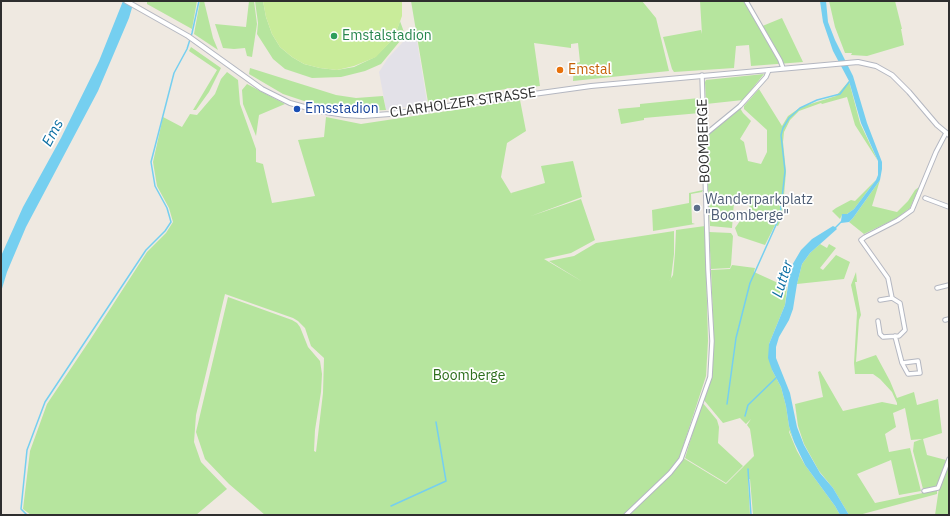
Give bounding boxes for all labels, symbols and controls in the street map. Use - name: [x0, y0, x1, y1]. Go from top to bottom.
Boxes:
- place label: Emstalstadion: [342, 28, 432, 44]
- marker: Emstalstadion: [329, 31, 339, 41]
- place label: Emstal: [568, 62, 611, 78]
- marker: Emstal: [555, 65, 565, 75]
- street label: CLARHOLZER STRASSE: [389, 84, 537, 122]
- street label: BOOMBERGE: [694, 99, 714, 183]
- place label: Emsstadion: [305, 101, 379, 117]
- marker: Emsstadion: [292, 104, 302, 114]
- water label: Ems: [38, 116, 68, 150]
- place label: Wanderparkplatz "Boomberge": [705, 192, 813, 224]
- marker: Wanderparkplatz "Boomberge": [692, 203, 702, 213]
- water label: Lutter: [769, 258, 797, 300]
- park label: Boomberge: [433, 368, 505, 384]

